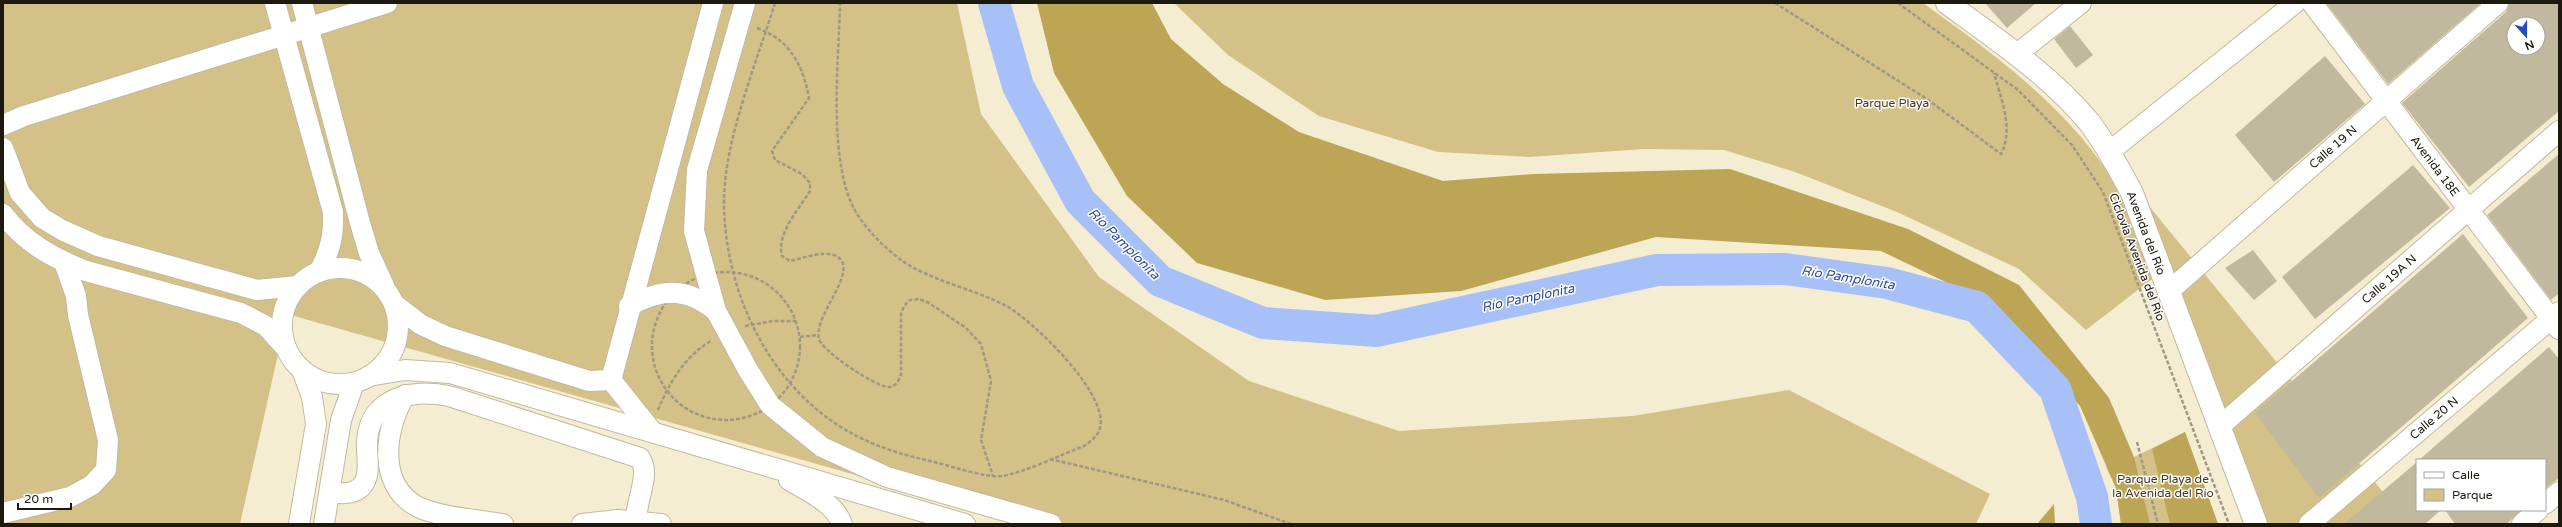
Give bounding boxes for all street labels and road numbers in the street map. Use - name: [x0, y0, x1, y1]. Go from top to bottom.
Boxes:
- street label: Calle 19 N: [2306, 122, 2360, 172]
- street label: Avenida 18E: [2408, 133, 2462, 199]
- street label: Avenida del Río: [2124, 189, 2168, 277]
- street label: Ciclovía Avenida del Río: [2106, 191, 2168, 323]
- street label: Calle 19A N: [2359, 251, 2419, 307]
- street label: Calle 20 N: [2407, 394, 2461, 442]

